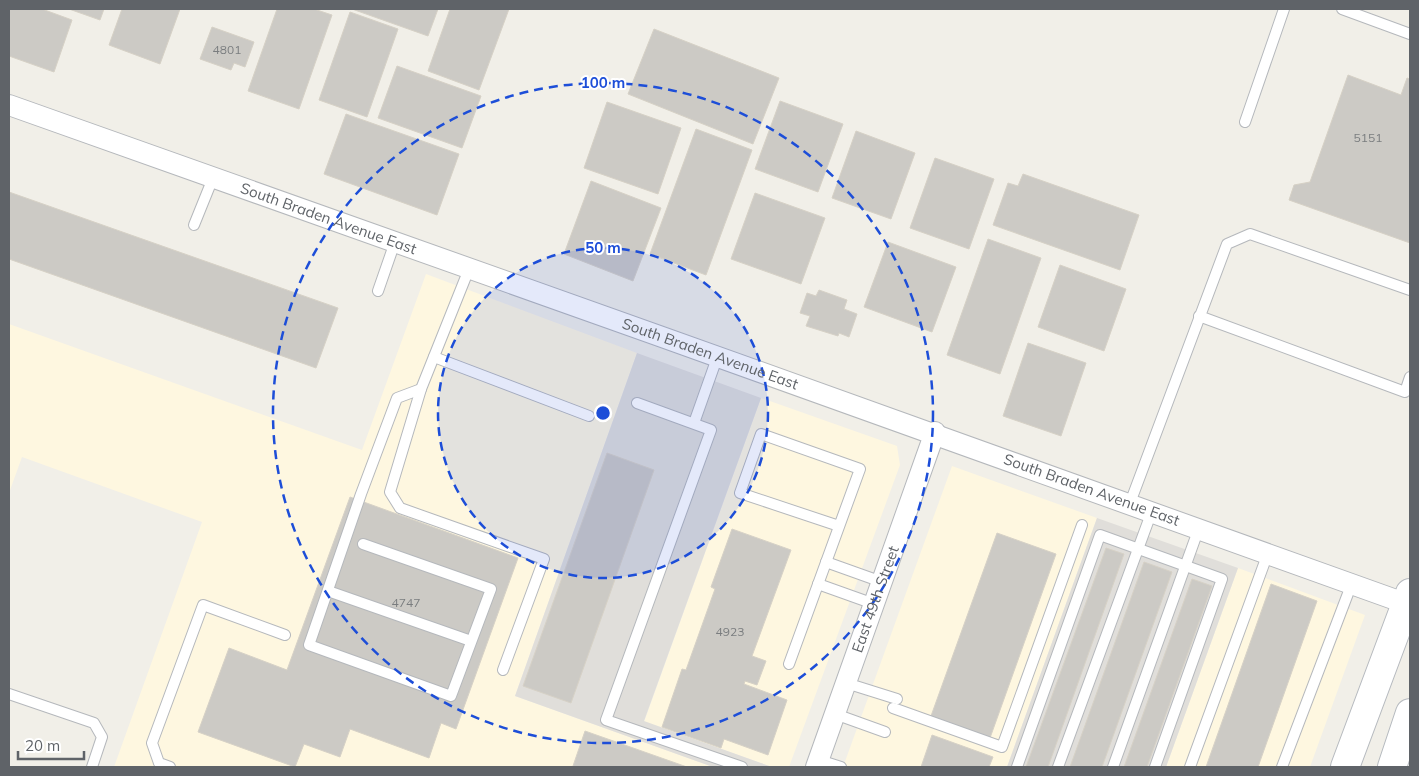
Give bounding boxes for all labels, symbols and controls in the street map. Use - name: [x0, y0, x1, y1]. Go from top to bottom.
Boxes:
- house number: 4801: [213, 42, 241, 57]
- text: 100 m: [581, 73, 625, 92]
- house number: 5151: [1354, 130, 1382, 145]
- street label: South Braden Avenue East: [238, 178, 419, 258]
- text: 50 m: [585, 238, 621, 257]
- street label: South Braden Avenue East: [620, 314, 801, 393]
- centre of rings: [594, 404, 612, 422]
- street label: South Braden Avenue East: [1001, 449, 1182, 530]
- street label: East 49th Street: [847, 543, 903, 655]
- house number: 4747: [392, 595, 420, 610]
- house number: 4923: [716, 624, 744, 639]
- scale bar: [18, 728, 84, 760]
- text: 20 m: [25, 736, 60, 755]

